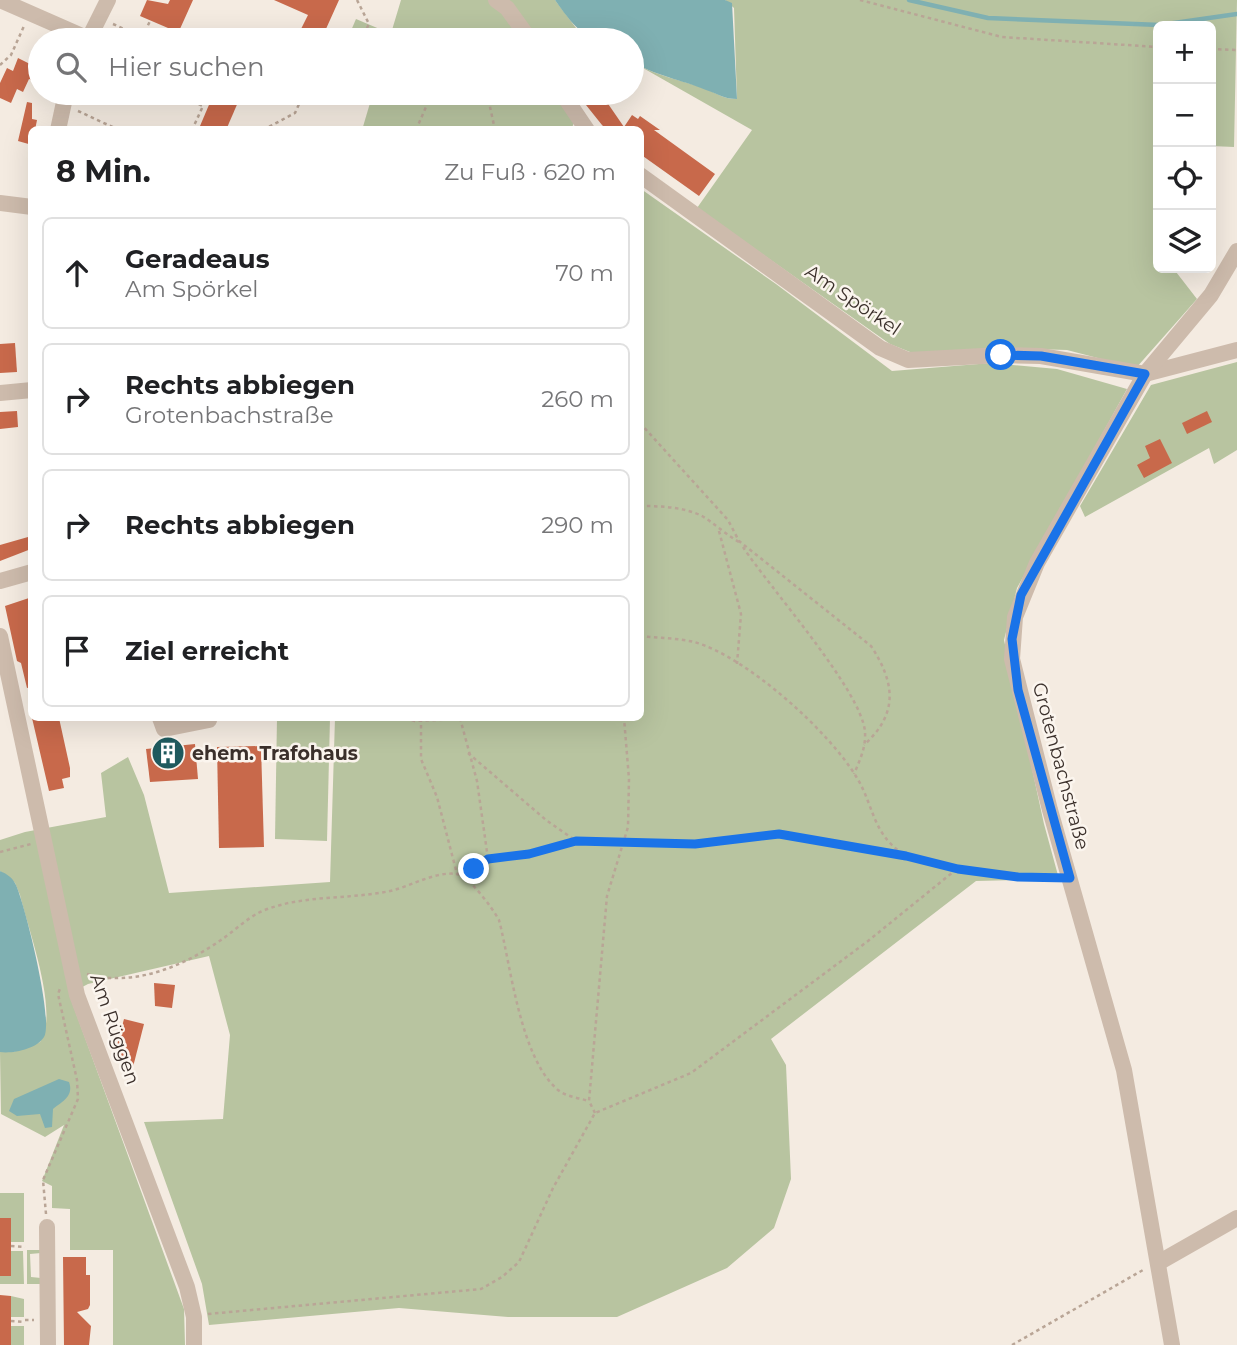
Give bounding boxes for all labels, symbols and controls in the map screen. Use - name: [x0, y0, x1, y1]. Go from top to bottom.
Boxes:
- map controls: [1153, 21, 1216, 273]
- button: +: [1153, 21, 1216, 84]
- search box: [28, 28, 644, 105]
- icon: search: [52, 48, 90, 86]
- text: Hier suchen: [108, 51, 265, 83]
- button: −: [1153, 84, 1216, 147]
- button: locate: [1153, 147, 1216, 210]
- text: 8 Min.: [56, 153, 151, 190]
- text: Zu Fuß · 620 m: [444, 158, 616, 186]
- button: layers: [1153, 210, 1216, 273]
- text: Geradeaus: [125, 243, 270, 275]
- icon: ahead: [58, 254, 96, 292]
- text: 70 m: [555, 259, 614, 287]
- street label: Am Spörkel: [801, 260, 905, 340]
- text: Am Spörkel: [125, 275, 258, 303]
- route start: [985, 339, 1016, 370]
- text: Rechts abbiegen: [125, 369, 355, 401]
- icon: right: [58, 380, 96, 418]
- text: 260 m: [541, 385, 614, 413]
- text: Grotenbachstraße: [125, 401, 334, 429]
- icon: right: [58, 506, 96, 544]
- text: Rechts abbiegen: [125, 509, 355, 541]
- text: 290 m: [541, 511, 614, 539]
- icon: arrive: [58, 632, 96, 670]
- text: Ziel erreicht: [125, 635, 289, 667]
- street label: Grotenbachstraße: [1028, 680, 1094, 852]
- building icon: ehem. Trafohaus: [149, 734, 187, 772]
- place label: ehem. Trafohaus: [192, 742, 358, 765]
- route end: [458, 853, 489, 884]
- street label: Am Rüggen: [85, 971, 145, 1087]

